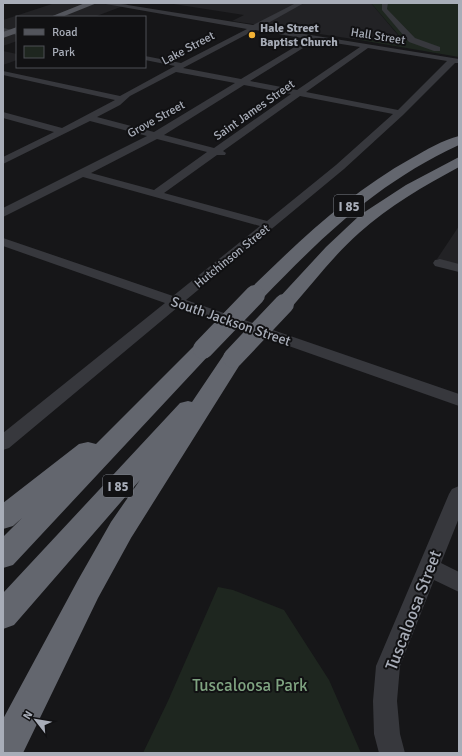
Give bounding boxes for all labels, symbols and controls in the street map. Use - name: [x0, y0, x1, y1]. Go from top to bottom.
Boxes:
- legend: [16, 16, 146, 68]
- place label: Hale Street Baptist Church: [260, 21, 338, 50]
- text: Road: [52, 25, 78, 40]
- street label: Hall Street: [350, 25, 406, 48]
- street label: Lake Street: [159, 28, 217, 69]
- marker: Hale Street Baptist Church: [247, 30, 257, 40]
- text: Park: [52, 45, 75, 60]
- street label: Saint James Street: [211, 77, 298, 144]
- street label: Grove Street: [125, 98, 188, 141]
- road number: I 85: [334, 195, 364, 217]
- street label: Hutchinson Street: [192, 221, 273, 291]
- street label: South Jackson Street: [169, 293, 293, 350]
- road number: I 85: [103, 475, 133, 497]
- street label: Tuscaloosa Street: [381, 547, 446, 673]
- park label: Tuscaloosa Park: [192, 675, 308, 696]
- north arrow: [16, 700, 56, 740]
- text: N: [20, 708, 35, 722]

